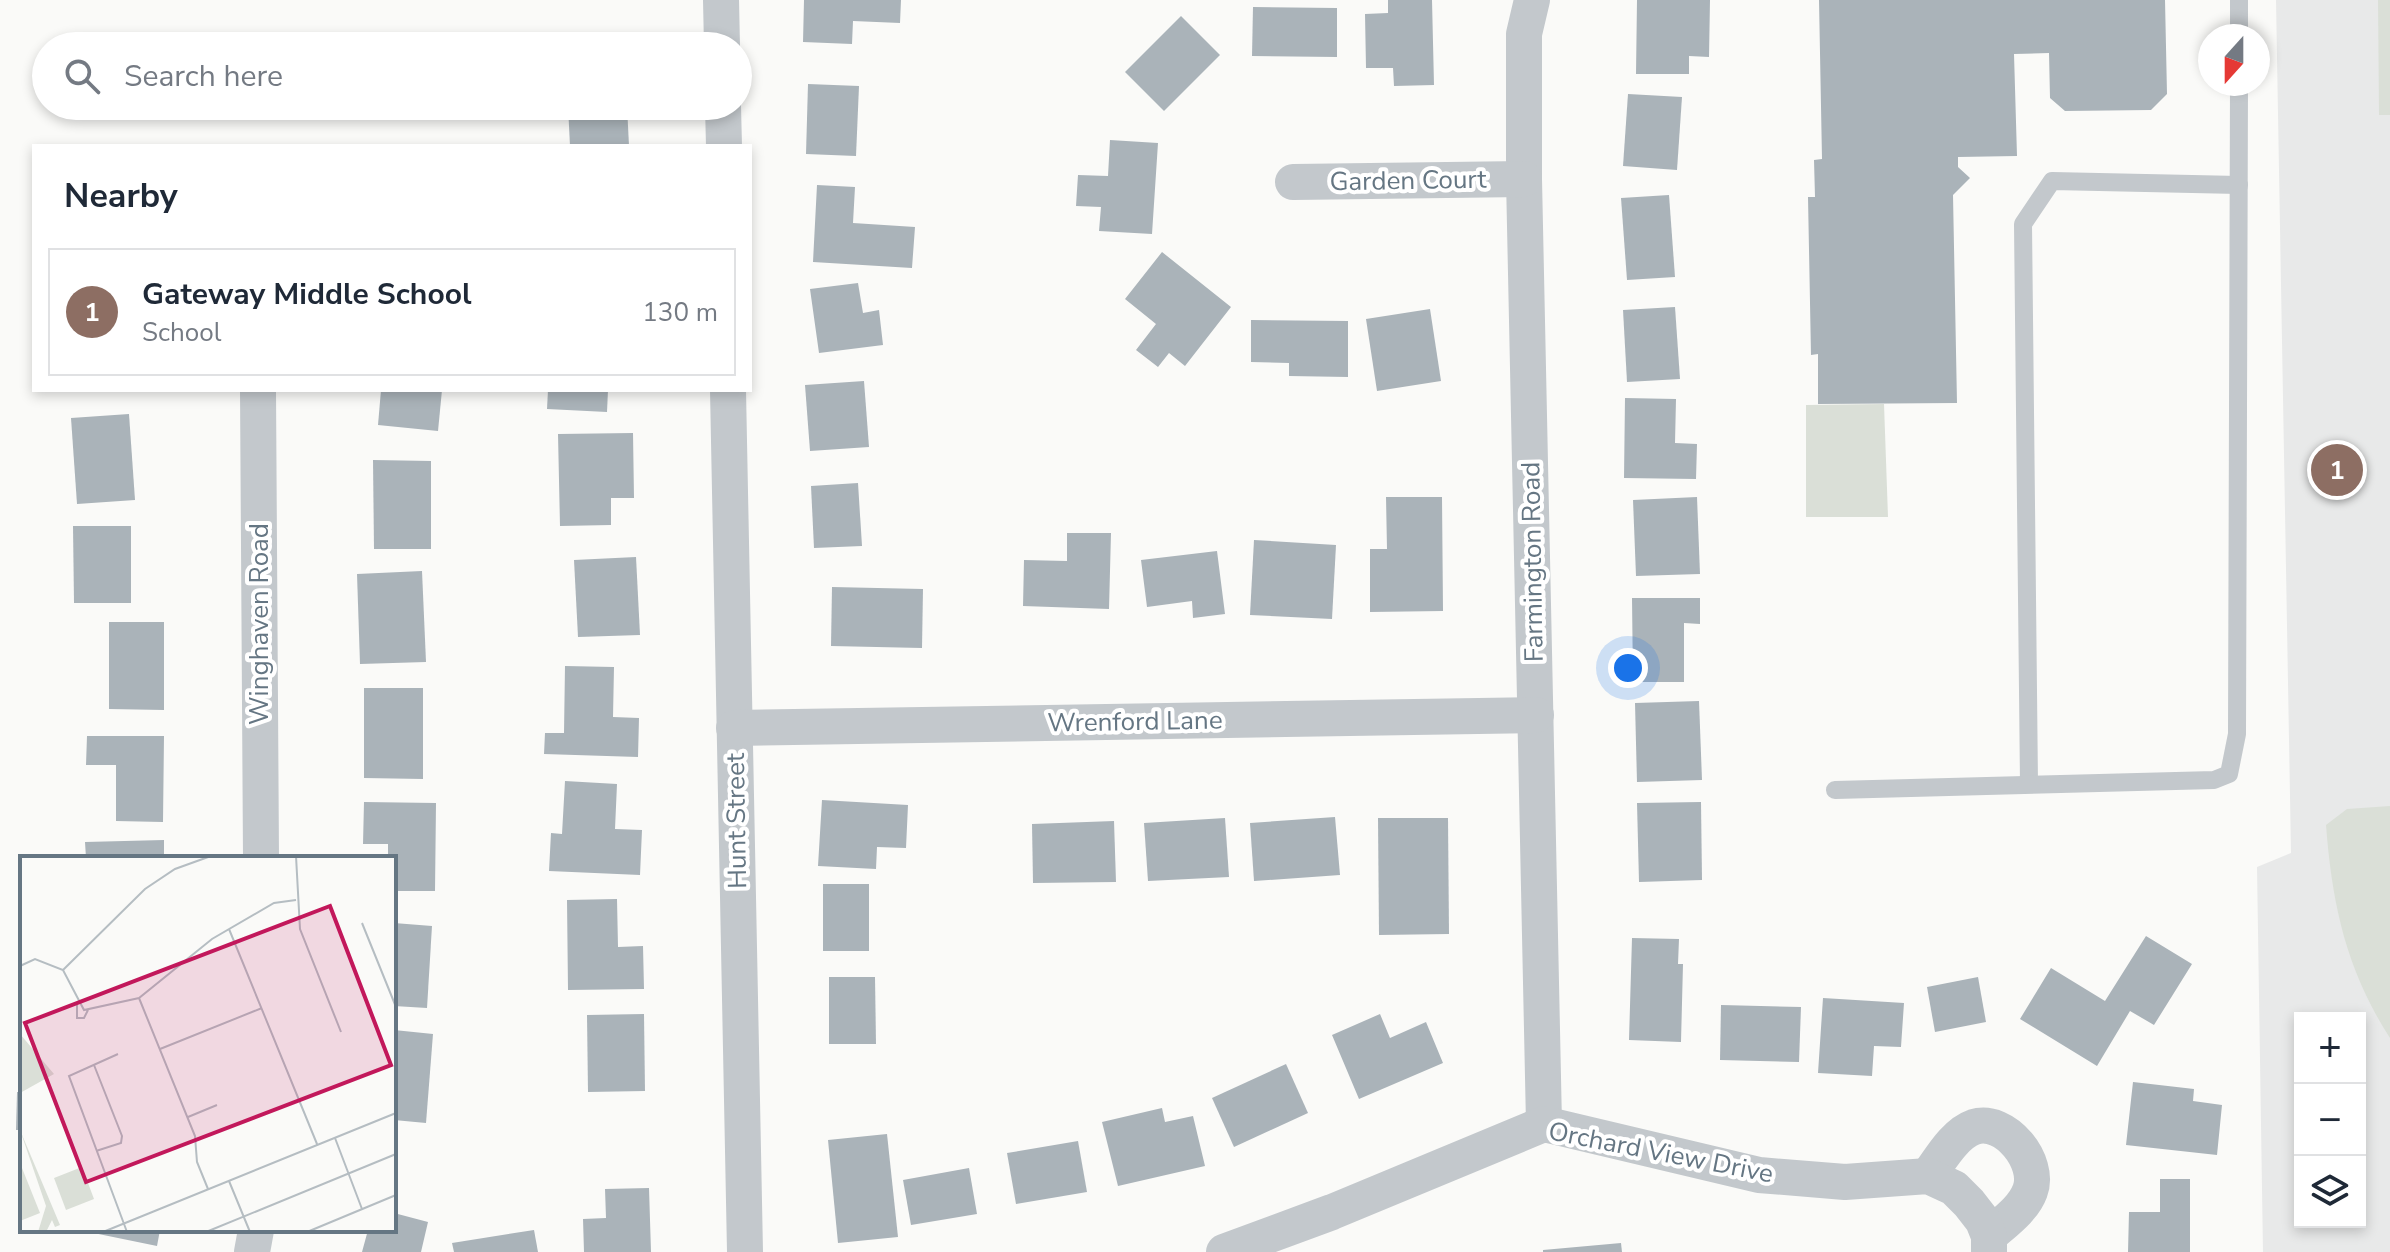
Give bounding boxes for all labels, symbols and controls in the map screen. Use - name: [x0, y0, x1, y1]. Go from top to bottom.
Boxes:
- north arrow: [2198, 24, 2270, 96]
- search box: [32, 32, 752, 120]
- icon: search: [60, 54, 104, 98]
- text: Search here: [124, 56, 283, 97]
- street label: Garden Court: [1329, 162, 1488, 199]
- text: Nearby: [64, 173, 178, 219]
- text: Gateway Middle School: [142, 274, 472, 315]
- text: 1: [84, 295, 100, 330]
- text: 130 m: [642, 295, 718, 330]
- text: School: [142, 315, 221, 350]
- pin: 1: [2311, 440, 2363, 500]
- street label: Farmington Road: [1513, 461, 1552, 663]
- street label: Winghaven Road: [242, 523, 277, 725]
- your location: [1608, 648, 1648, 688]
- street label: Wrenford Lane: [1047, 702, 1223, 741]
- street label: Hunt Street: [718, 752, 755, 889]
- inset map: [20, 856, 396, 1232]
- map controls: [2294, 1012, 2366, 1228]
- button: +: [2294, 1012, 2366, 1084]
- button: −: [2294, 1084, 2366, 1156]
- street label: Orchard View Drive: [1545, 1114, 1776, 1191]
- button: layers: [2294, 1156, 2366, 1228]

